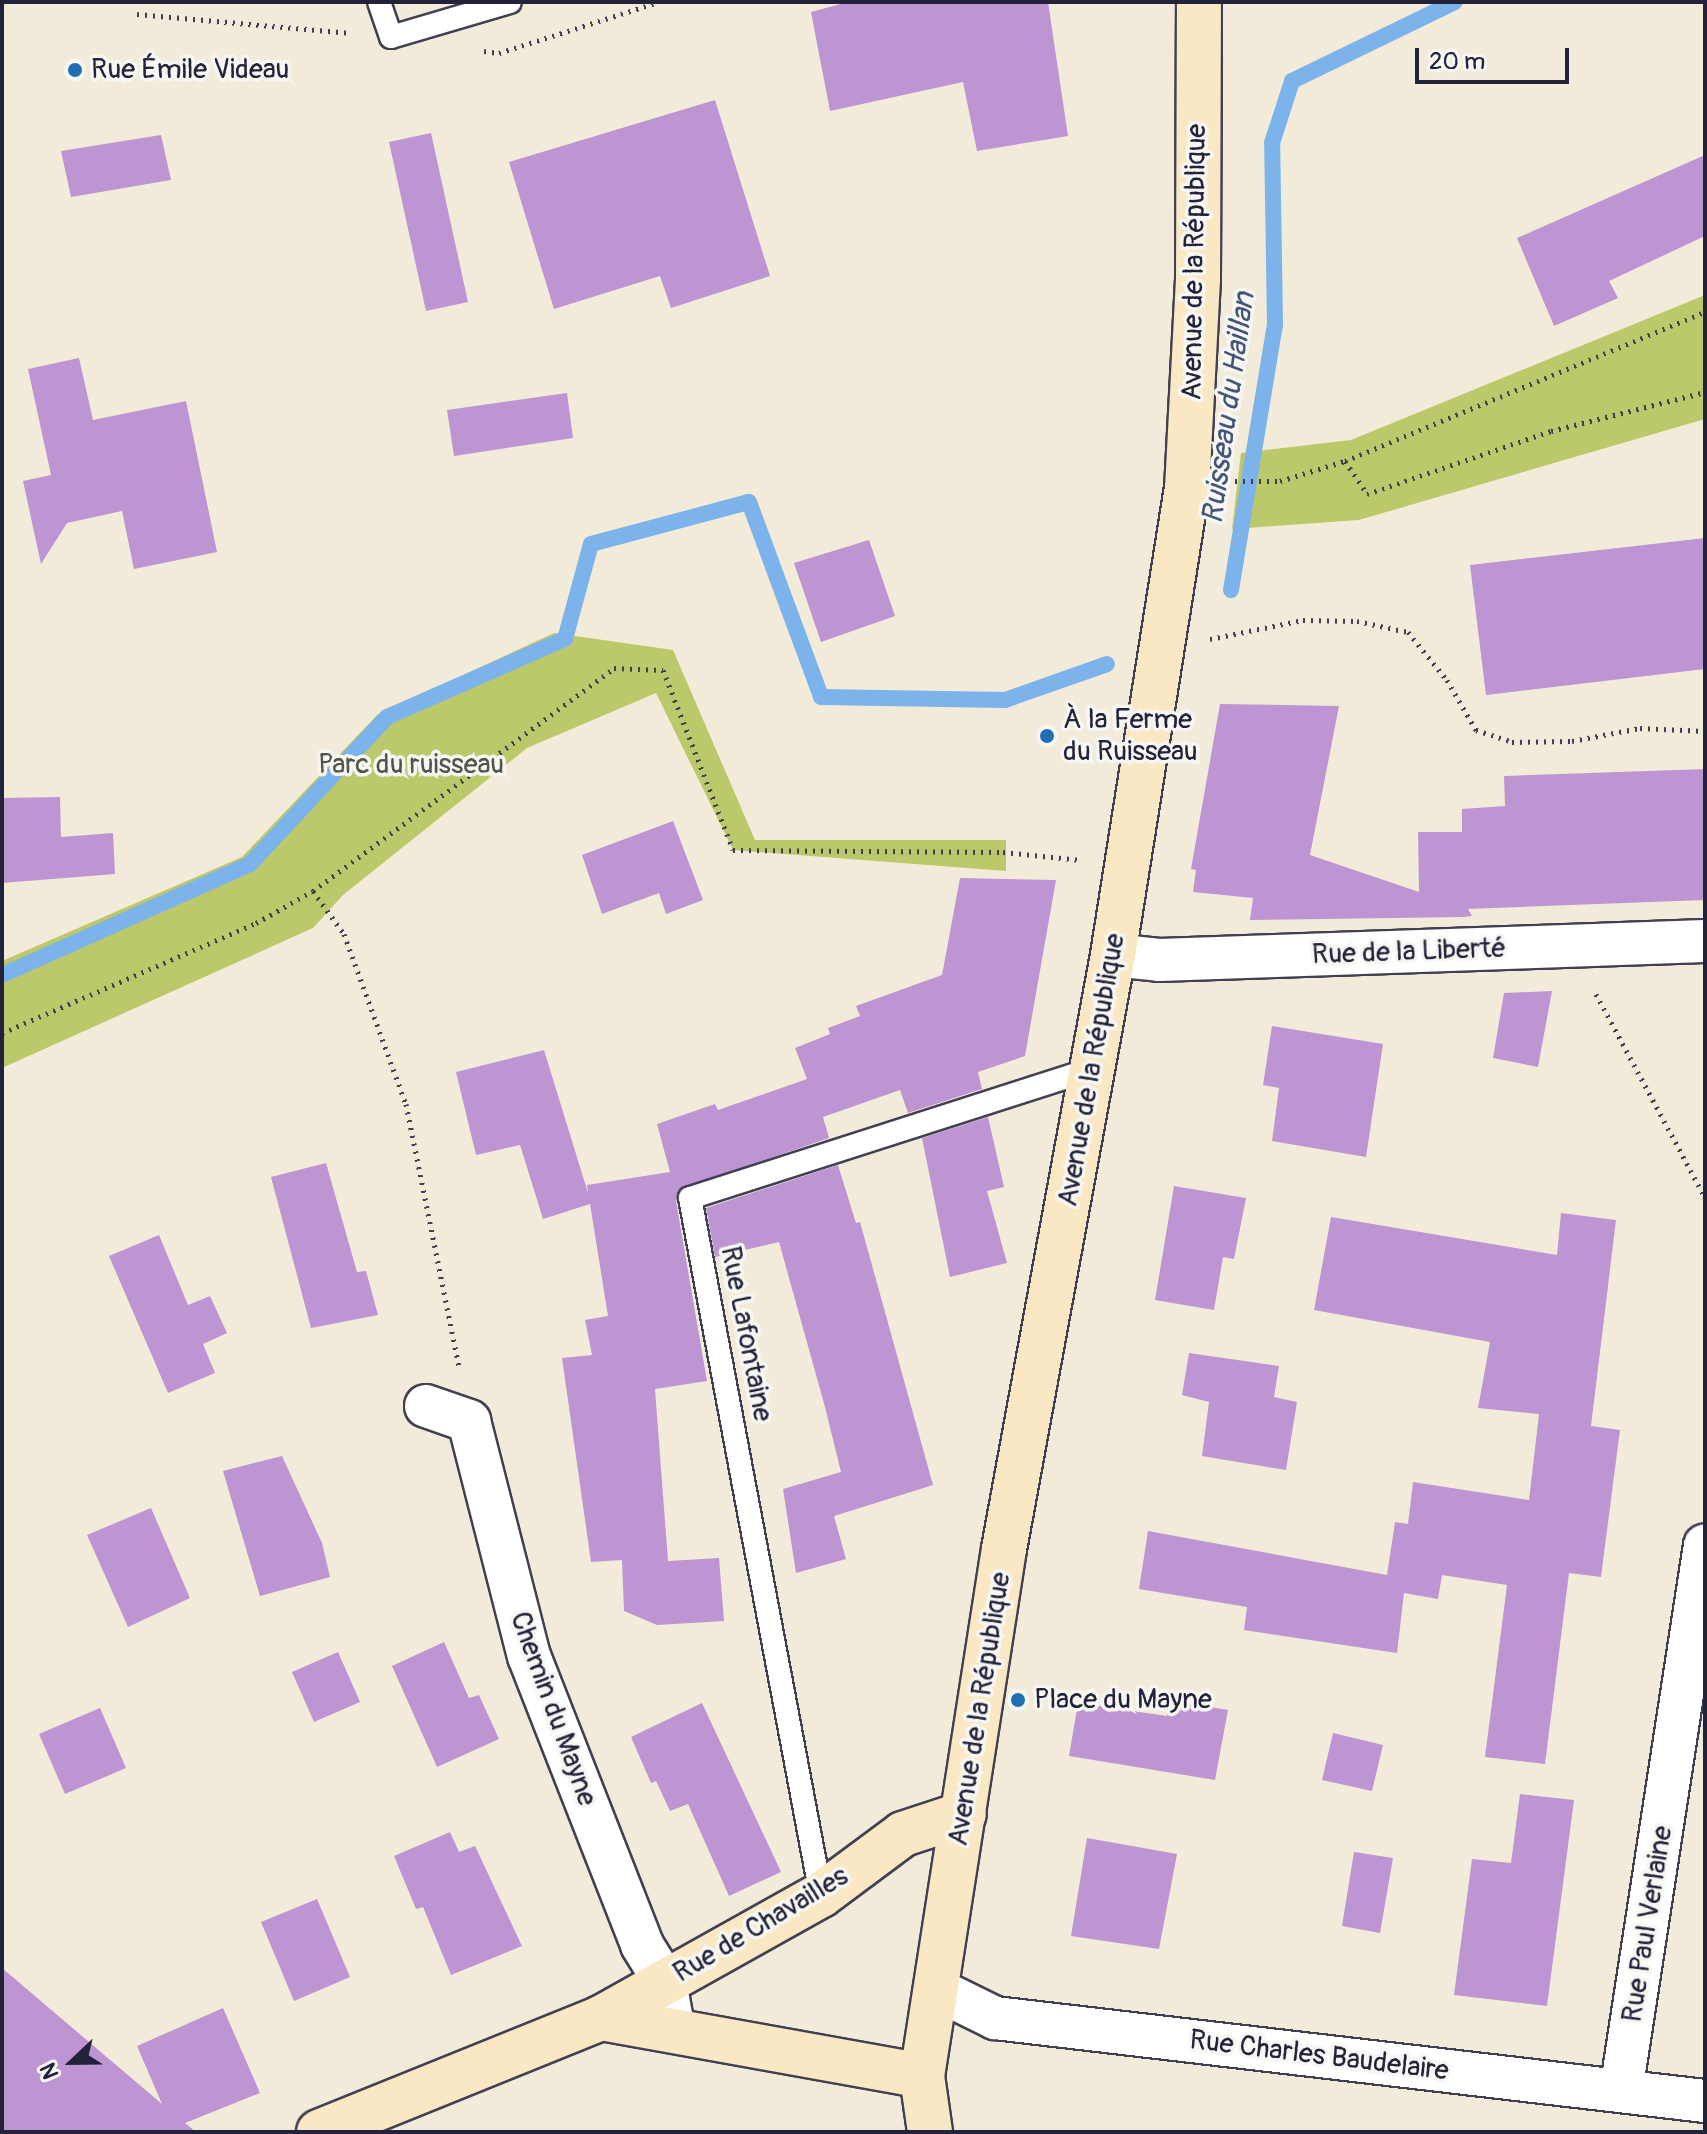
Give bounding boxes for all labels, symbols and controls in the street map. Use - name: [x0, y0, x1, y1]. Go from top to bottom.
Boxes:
- scale bar: [1419, 32, 1573, 82]
- text: 20 m: [1429, 47, 1485, 76]
- place label: Rue Émile Videau: [91, 53, 289, 87]
- marker: Rue Émile Videau: [66, 61, 84, 79]
- street label: Avenue de la République: [1176, 123, 1214, 401]
- water label: Ruisseau du Haillan: [1195, 290, 1263, 526]
- place label: À la Ferme du Ruisseau: [1063, 703, 1198, 769]
- marker: À la Ferme du Ruisseau: [1038, 727, 1056, 745]
- park label: Parc du ruisseau: [318, 748, 504, 782]
- street label: Avenue de la République: [1051, 931, 1133, 1209]
- street label: Rue de la Liberté: [1311, 932, 1507, 972]
- street label: Rue Lafontaine: [713, 1244, 779, 1424]
- street label: Avenue de la République: [942, 1570, 1018, 1848]
- street label: Chemin du Mayne: [502, 1607, 604, 1811]
- place label: Place du Mayne: [1034, 1683, 1212, 1717]
- marker: Place du Mayne: [1009, 1691, 1027, 1709]
- street label: Rue Paul Verlaine: [1616, 1823, 1680, 2025]
- street label: Rue de Chavailles: [668, 1860, 854, 1990]
- north arrow: [32, 2022, 112, 2102]
- street label: Rue Charles Baudelaire: [1188, 2023, 1450, 2089]
- text: N: [34, 2059, 66, 2083]

